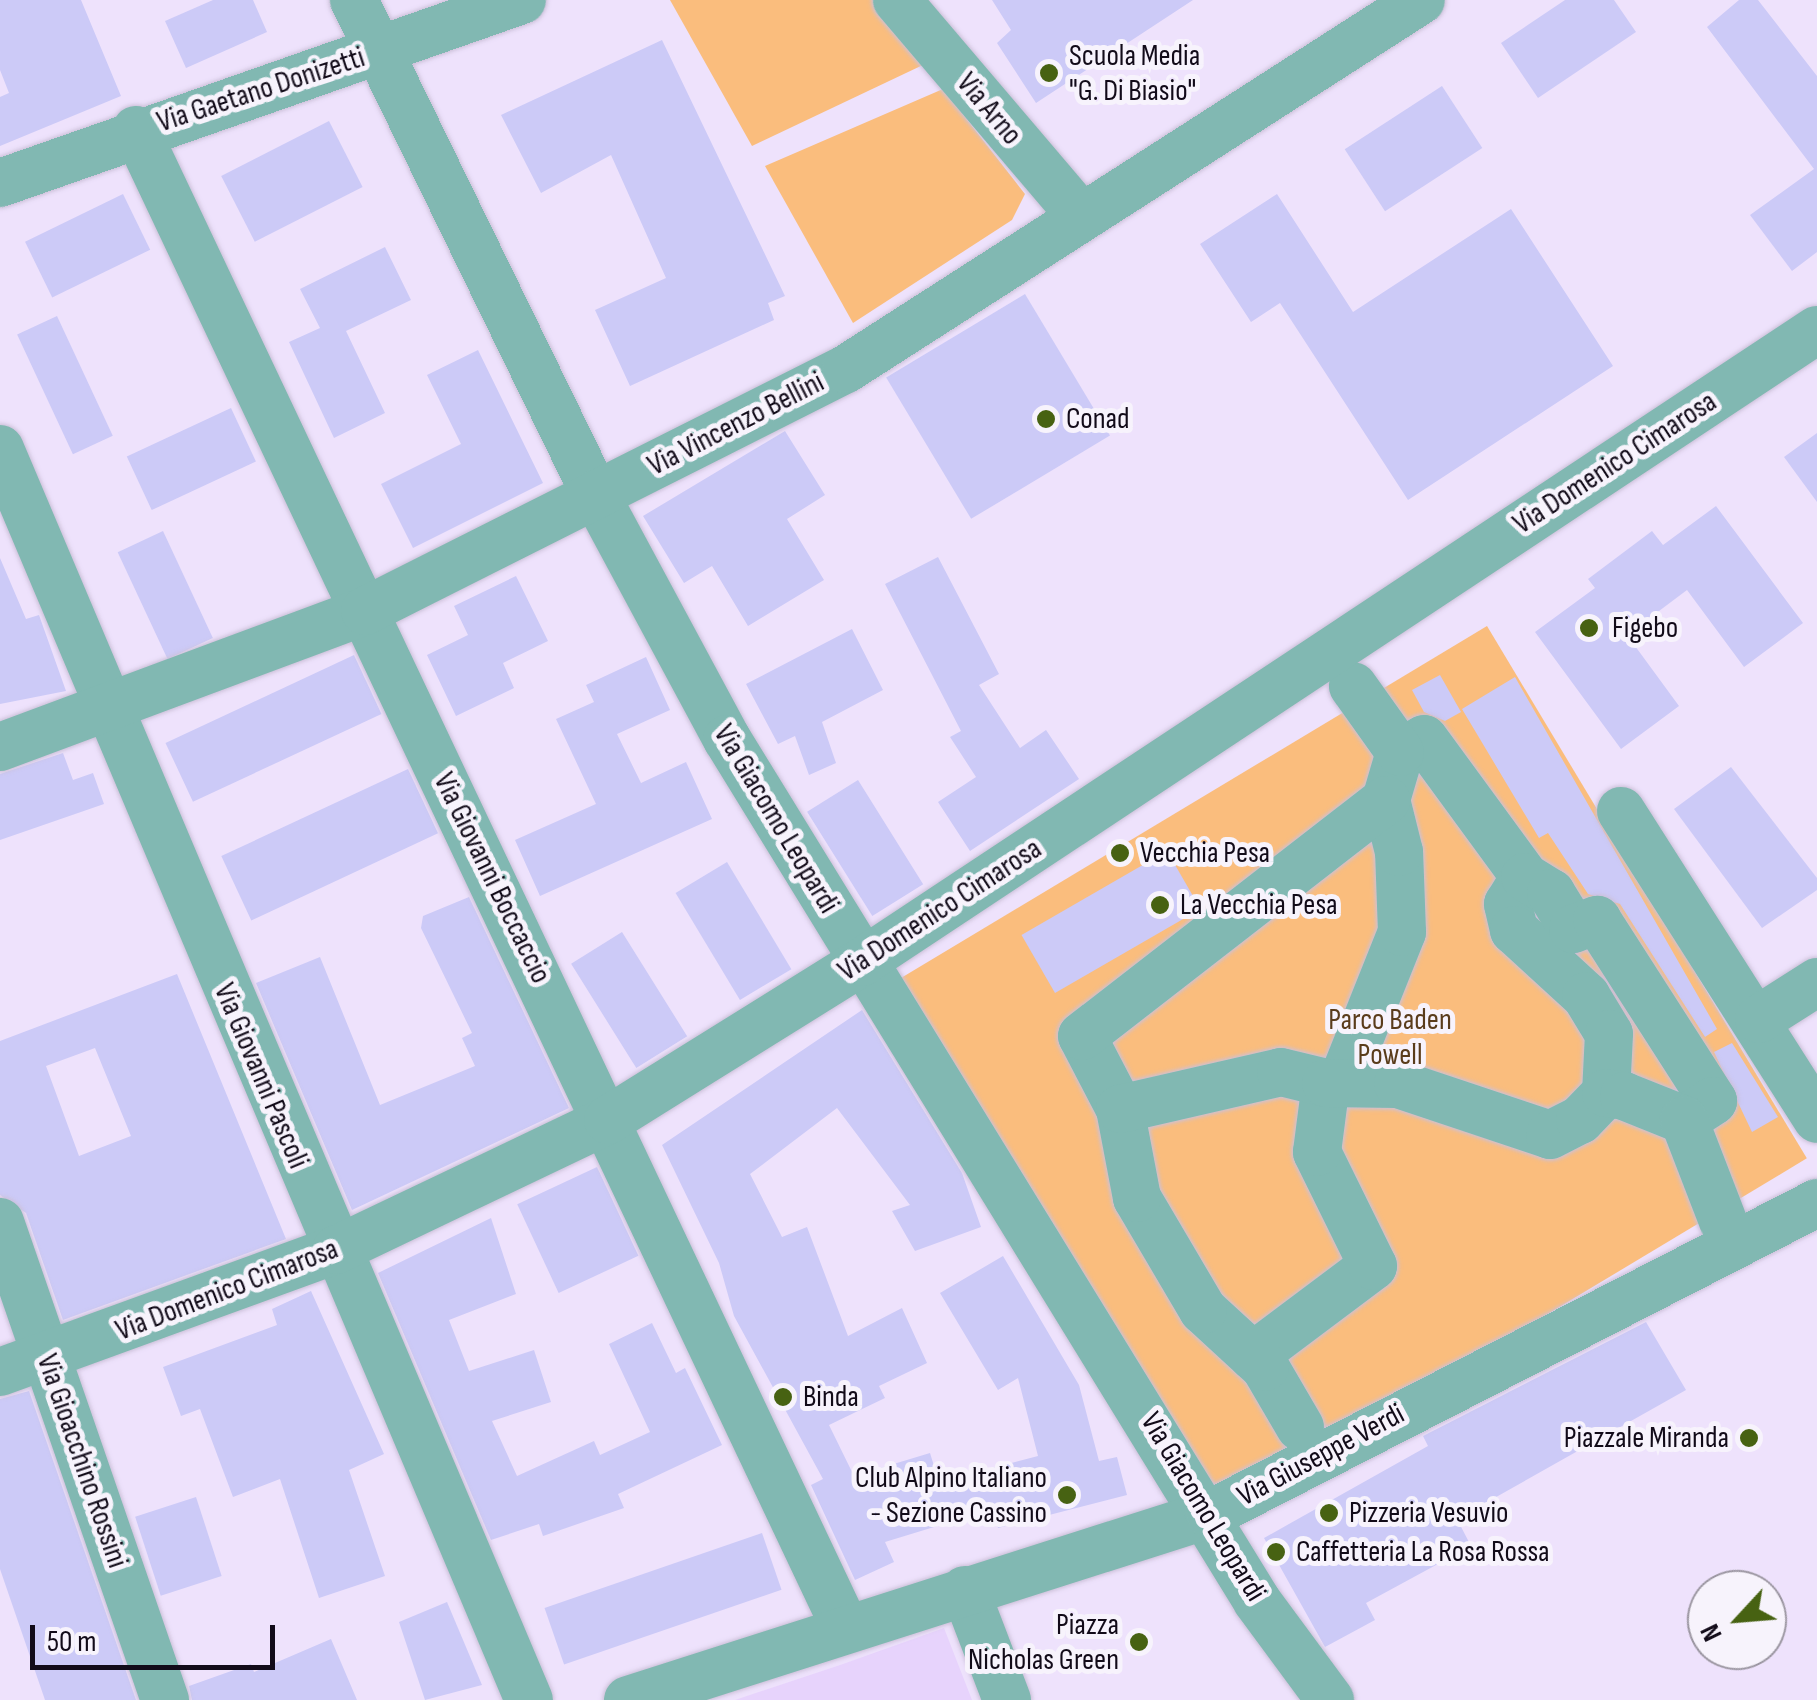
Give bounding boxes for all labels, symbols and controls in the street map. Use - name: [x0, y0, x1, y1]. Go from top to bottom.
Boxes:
- place label: Scuola Media "G. Di Biasio": [1069, 38, 1200, 108]
- street label: Via Gaetano Donizetti: [153, 39, 369, 141]
- marker: Scuola Media "G. Di Biasio": [1038, 62, 1060, 84]
- street label: Via Arno: [949, 66, 1029, 152]
- street label: Via Vincenzo Bellini: [642, 364, 830, 484]
- street label: Via Domenico Cimarosa: [1507, 384, 1723, 542]
- place label: Conad: [1066, 401, 1130, 437]
- marker: Conad: [1035, 408, 1057, 430]
- place label: Figebo: [1612, 610, 1678, 646]
- marker: Figebo: [1576, 615, 1602, 641]
- street label: Via Giacomo Leopardi: [706, 718, 846, 920]
- street label: Via Giovanni Boccaccio: [425, 767, 559, 989]
- street label: Via Domenico Cimarosa: [832, 831, 1048, 989]
- place label: Vecchia Pesa: [1140, 835, 1270, 871]
- marker: Vecchia Pesa: [1109, 842, 1131, 864]
- place label: La Vecchia Pesa: [1180, 887, 1338, 923]
- marker: La Vecchia Pesa: [1149, 894, 1171, 916]
- street label: Via Giovanni Pascoli: [206, 978, 316, 1174]
- park label: Parco Baden Powell: [1328, 1002, 1452, 1072]
- street label: Via Domenico Cimarosa: [111, 1231, 343, 1349]
- street label: Via Gioacchino Rossini: [29, 1349, 135, 1573]
- place label: Binda: [803, 1379, 859, 1415]
- marker: Binda: [772, 1386, 794, 1408]
- street label: Via Giuseppe Verdi: [1231, 1396, 1411, 1514]
- street label: Via Giacomo Leopardi: [1133, 1406, 1273, 1608]
- place label: Piazzale Miranda: [1564, 1420, 1729, 1456]
- marker: Piazzale Miranda: [1738, 1427, 1760, 1449]
- place label: Club Alpino Italiano - Sezione Cassino: [855, 1460, 1047, 1530]
- marker: Club Alpino Italiano - Sezione Cassino: [1056, 1484, 1078, 1506]
- place label: Pizzeria Vesuvio: [1349, 1495, 1509, 1531]
- marker: Pizzeria Vesuvio: [1318, 1502, 1340, 1524]
- place label: Caffetteria La Rosa Rossa: [1296, 1534, 1550, 1570]
- marker: Caffetteria La Rosa Rossa: [1265, 1541, 1287, 1563]
- north arrow: [1687, 1570, 1787, 1670]
- scale bar: [35, 1605, 280, 1667]
- place label: Piazza Nicholas Green: [968, 1607, 1119, 1678]
- text: N: [1693, 1619, 1729, 1646]
- text: 50 m: [47, 1624, 96, 1660]
- marker: Piazza Nicholas Green: [1128, 1631, 1150, 1653]

